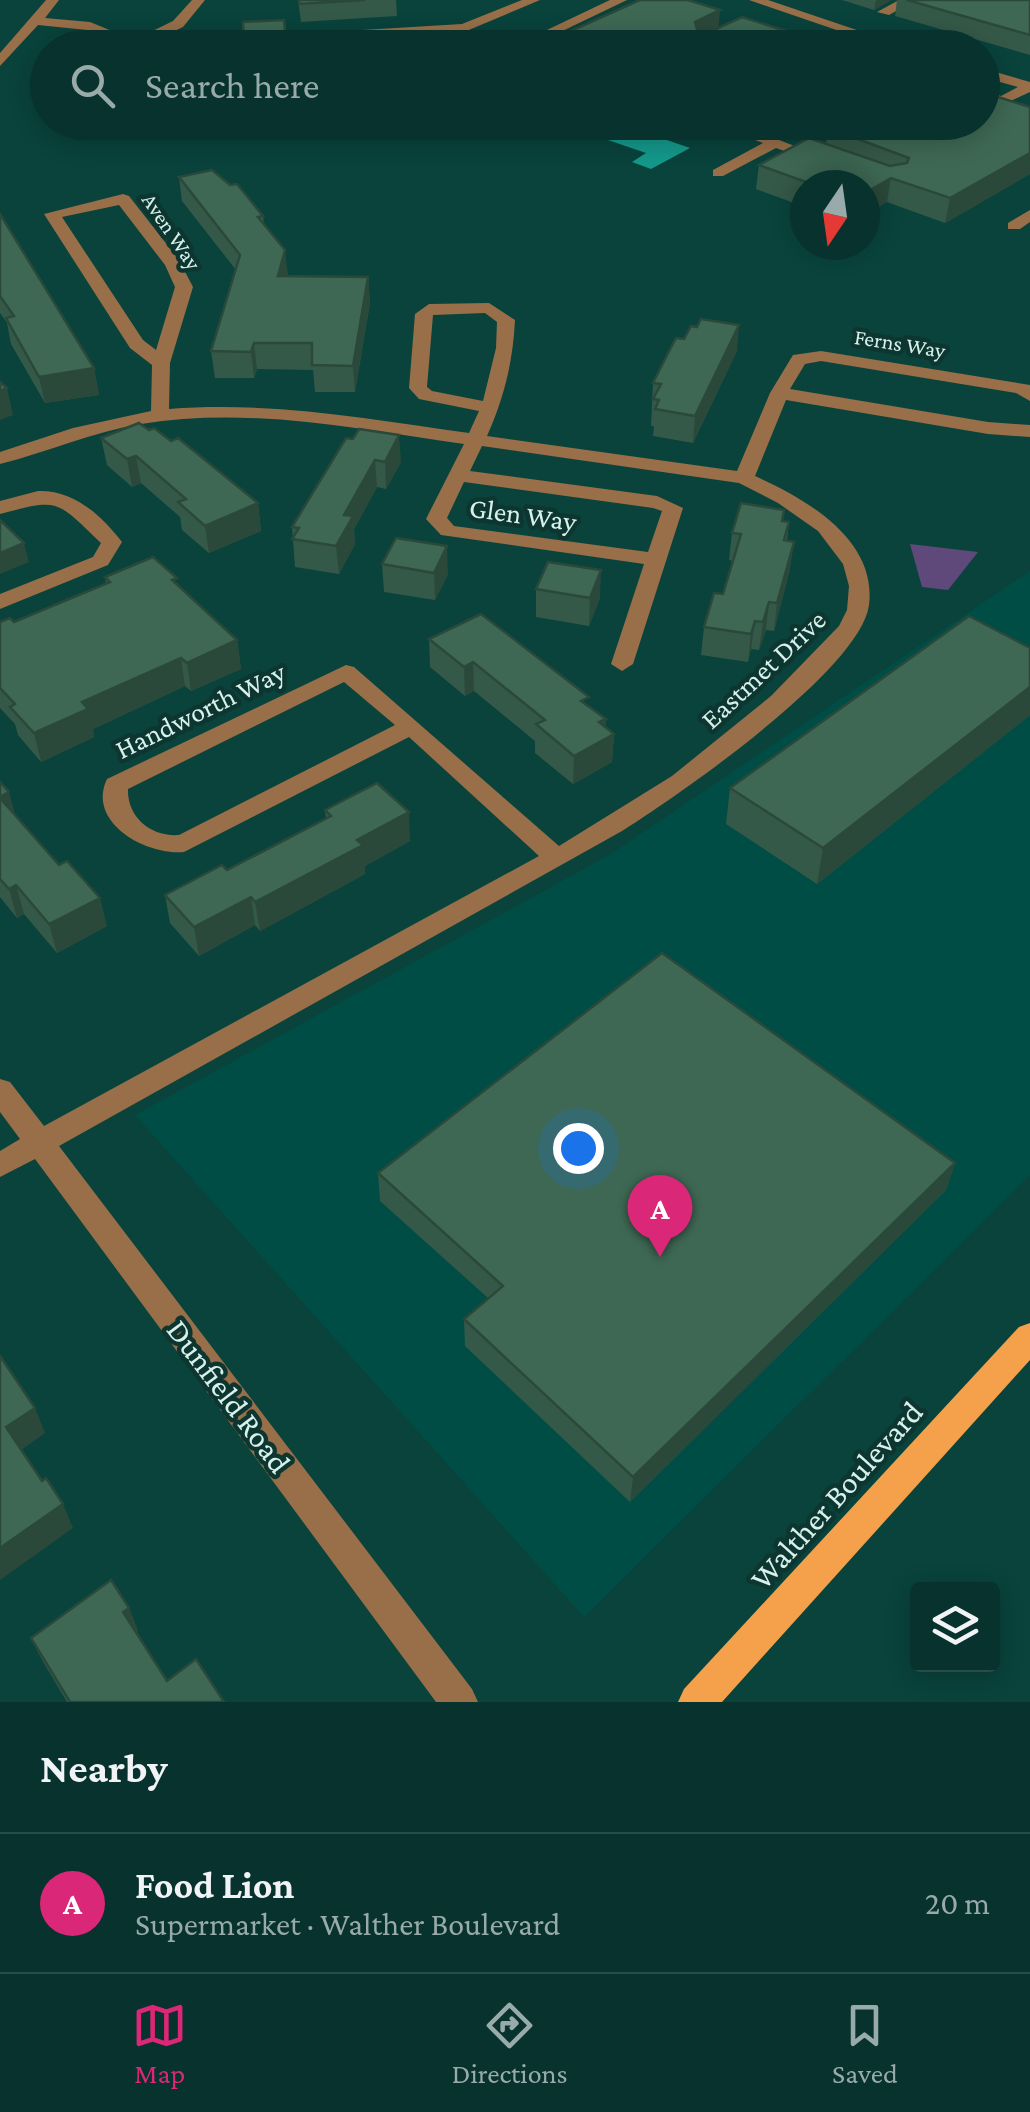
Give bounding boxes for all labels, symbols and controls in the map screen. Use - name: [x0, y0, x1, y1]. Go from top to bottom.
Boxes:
- search box: [30, 30, 1000, 140]
- icon: search: [65, 58, 120, 113]
- text: Search here: [145, 64, 319, 106]
- north arrow: [790, 170, 880, 260]
- street label: Aven Way: [137, 188, 207, 275]
- street label: Ferns Way: [853, 324, 948, 363]
- street label: Glen Way: [467, 492, 580, 538]
- street label: Eastmet Drive: [695, 604, 832, 735]
- street label: Handworth Way: [110, 655, 291, 765]
- your location: [553, 1123, 604, 1174]
- pin: A: [628, 1174, 692, 1257]
- street label: Dunfield Road: [160, 1312, 298, 1480]
- street label: Walther Boulevard: [742, 1394, 930, 1596]
- map controls: [910, 1582, 1000, 1672]
- button: layers: [910, 1582, 1000, 1672]
- text: Nearby: [40, 1744, 168, 1791]
- text: Food Lion: [135, 1864, 294, 1906]
- text: A: [63, 1885, 82, 1921]
- text: 20 m: [925, 1885, 990, 1921]
- text: Supermarket · Walther Boulevard: [135, 1906, 560, 1942]
- tab: Map: [132, 1998, 187, 2089]
- tab: Directions: [452, 1998, 568, 2089]
- tab: Saved: [832, 1998, 898, 2089]

